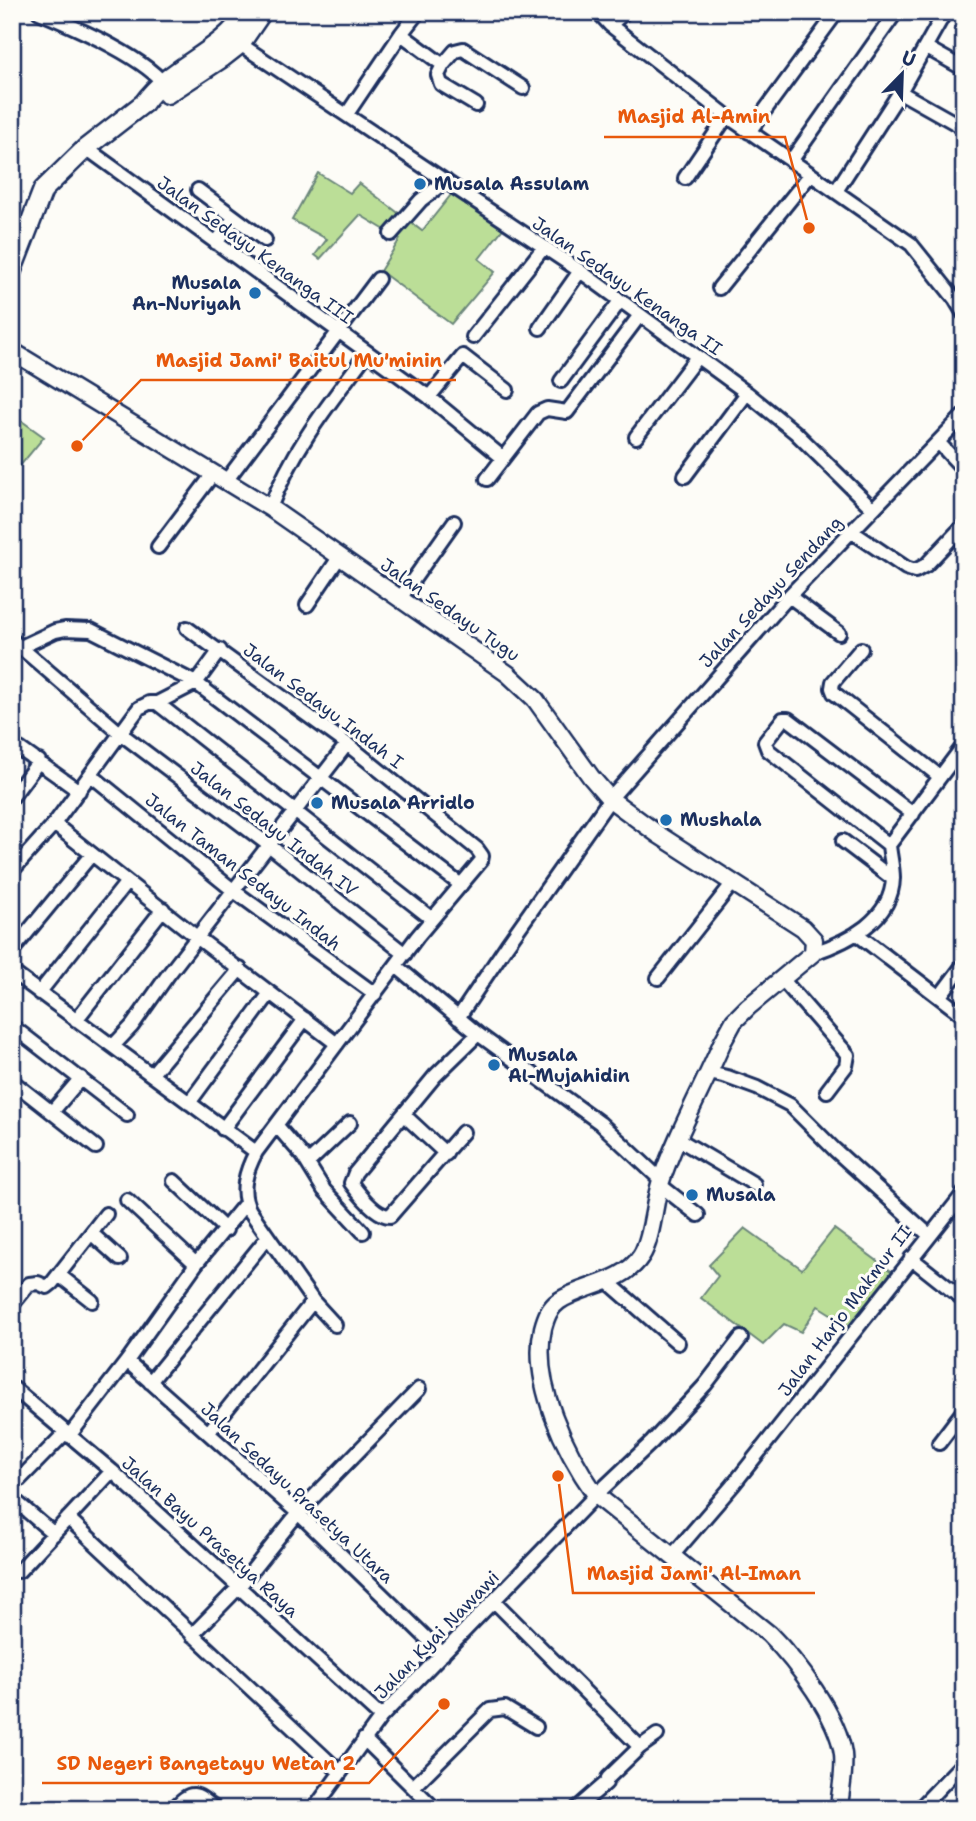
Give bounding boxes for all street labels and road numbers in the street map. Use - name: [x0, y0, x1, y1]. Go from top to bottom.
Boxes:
- street label: Jalan Sedayu Kenanga III: [152, 171, 358, 329]
- street label: Jalan Sedayu Kenanga II: [527, 211, 727, 361]
- street label: Jalan Sedayu Sendang: [694, 511, 848, 673]
- street label: Jalan Sedayu Tugu: [376, 553, 524, 667]
- street label: Jalan Sedayu Indah I: [238, 638, 408, 774]
- street label: Jalan Sedayu Indah IV: [185, 756, 363, 902]
- street label: Jalan Taman Sedayu Indah: [140, 788, 346, 956]
- street label: Jalan Harjo Makmur II: [773, 1221, 917, 1401]
- street label: Jalan Sedayu Prasetya Utara: [195, 1397, 399, 1589]
- street label: Jalan Bayu Prasetya Raya: [116, 1451, 304, 1623]
- street label: Jalan Kyai Nawawi: [369, 1566, 505, 1704]

